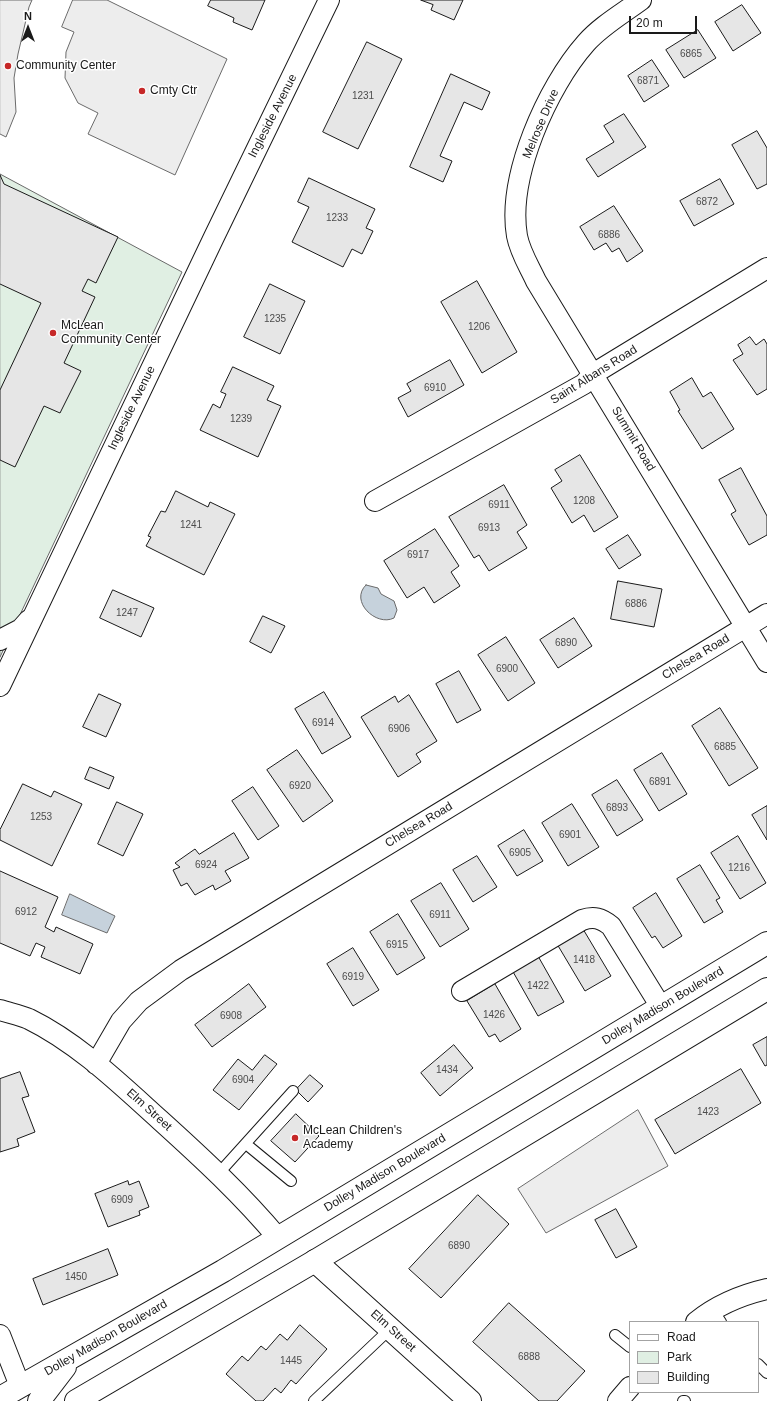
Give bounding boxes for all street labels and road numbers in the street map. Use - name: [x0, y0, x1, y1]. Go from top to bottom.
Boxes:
- street label: Ingleside Avenue: [246, 72, 300, 160]
- street label: Melrose Drive: [520, 87, 562, 161]
- street label: Saint Albans Road: [548, 343, 640, 407]
- street label: Ingleside Avenue: [105, 364, 159, 452]
- street label: Summit Road: [608, 404, 658, 474]
- street label: Chelsea Road: [660, 631, 732, 683]
- street label: Chelsea Road: [383, 799, 455, 851]
- street label: Dolley Madison Boulevard: [600, 964, 726, 1048]
- street label: Elm Street: [123, 1086, 175, 1134]
- street label: Dolley Madison Boulevard: [322, 1131, 448, 1215]
- street label: Dolley Madison Boulevard: [42, 1297, 170, 1379]
- street label: Elm Street: [367, 1307, 419, 1355]

